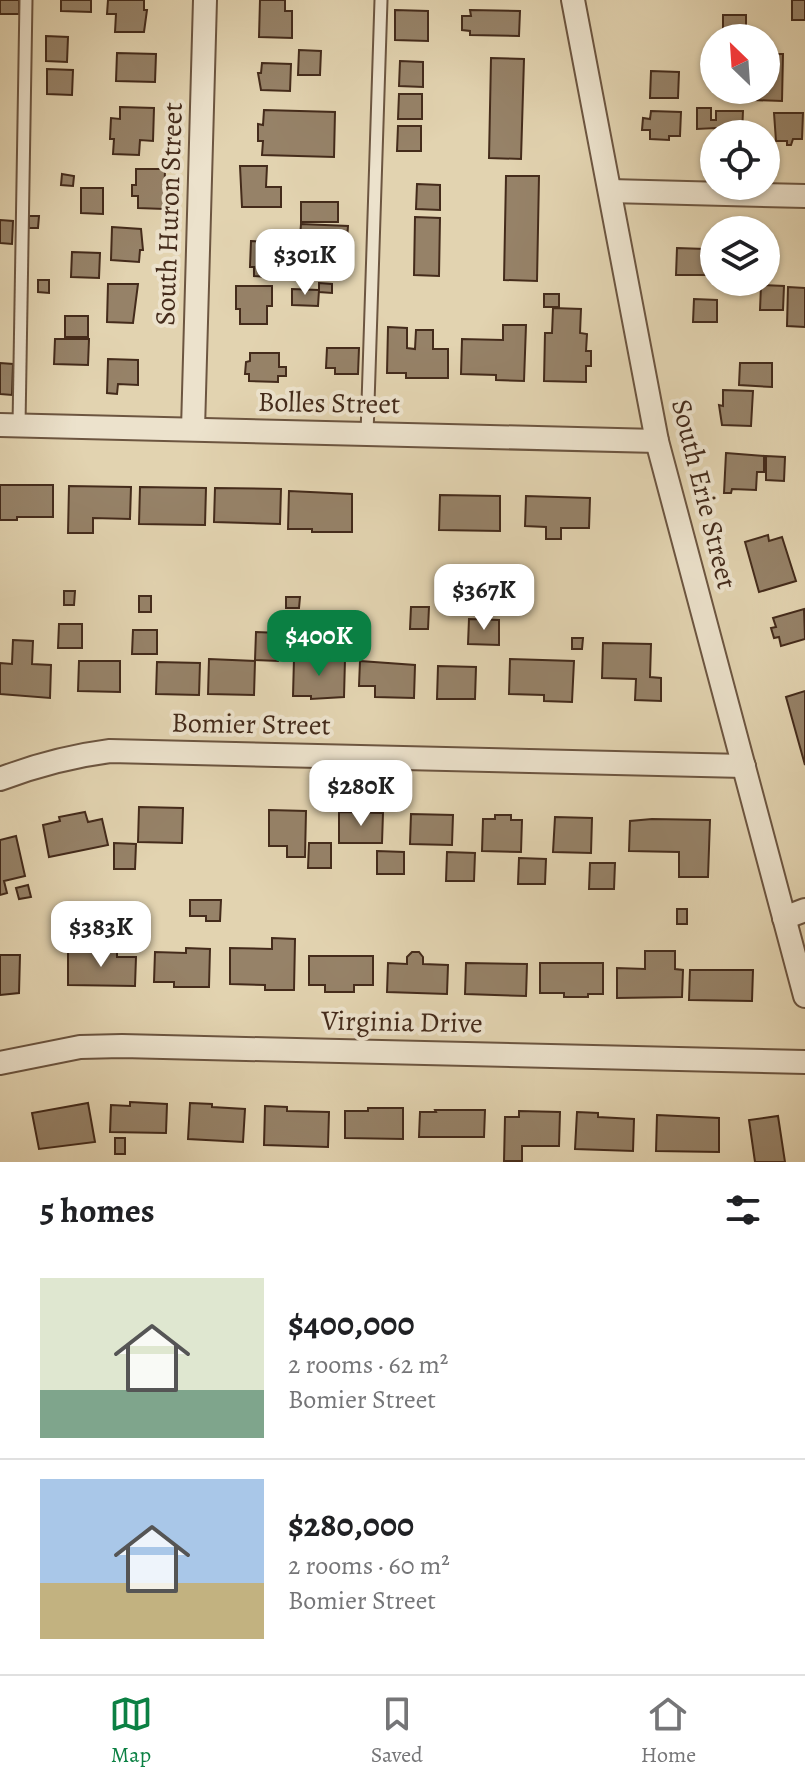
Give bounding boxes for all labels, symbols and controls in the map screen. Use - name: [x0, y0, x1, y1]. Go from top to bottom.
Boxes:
- north arrow: [700, 24, 780, 104]
- map controls: [700, 24, 780, 296]
- street label: South Huron Street: [146, 102, 192, 326]
- button: locate: [700, 120, 780, 200]
- button: layers: [700, 216, 780, 296]
- pin: $301K: [249, 229, 361, 297]
- text: $301K: [274, 237, 336, 272]
- street label: Bolles Street: [258, 383, 400, 423]
- street label: South Erie Street: [662, 395, 746, 593]
- pin: $367K: [428, 564, 540, 632]
- text: $367K: [452, 572, 516, 607]
- pin: $400K: [263, 610, 375, 678]
- text: $400K: [285, 618, 353, 653]
- street label: Bomier Street: [171, 704, 331, 744]
- pin: $280K: [305, 760, 417, 828]
- text: $280K: [327, 768, 395, 803]
- pin: $383K: [45, 901, 157, 969]
- text: $383K: [69, 909, 133, 944]
- street label: Virginia Drive: [320, 1002, 483, 1042]
- text: 5 homes: [40, 1187, 155, 1234]
- icon: filters: [721, 1188, 765, 1232]
- text: $400,000: [288, 1300, 414, 1347]
- icon: home: [104, 1310, 200, 1406]
- text: 2 rooms · 62 m²: [288, 1347, 448, 1382]
- text: Bomier Street: [288, 1382, 436, 1417]
- text: $280,000: [288, 1501, 414, 1548]
- icon: home: [104, 1511, 200, 1607]
- text: 2 rooms · 60 m²: [288, 1548, 450, 1583]
- text: Bomier Street: [288, 1583, 436, 1618]
- tab: Map: [109, 1692, 153, 1770]
- tab: Saved: [371, 1692, 423, 1770]
- tab: Home: [641, 1692, 696, 1770]

